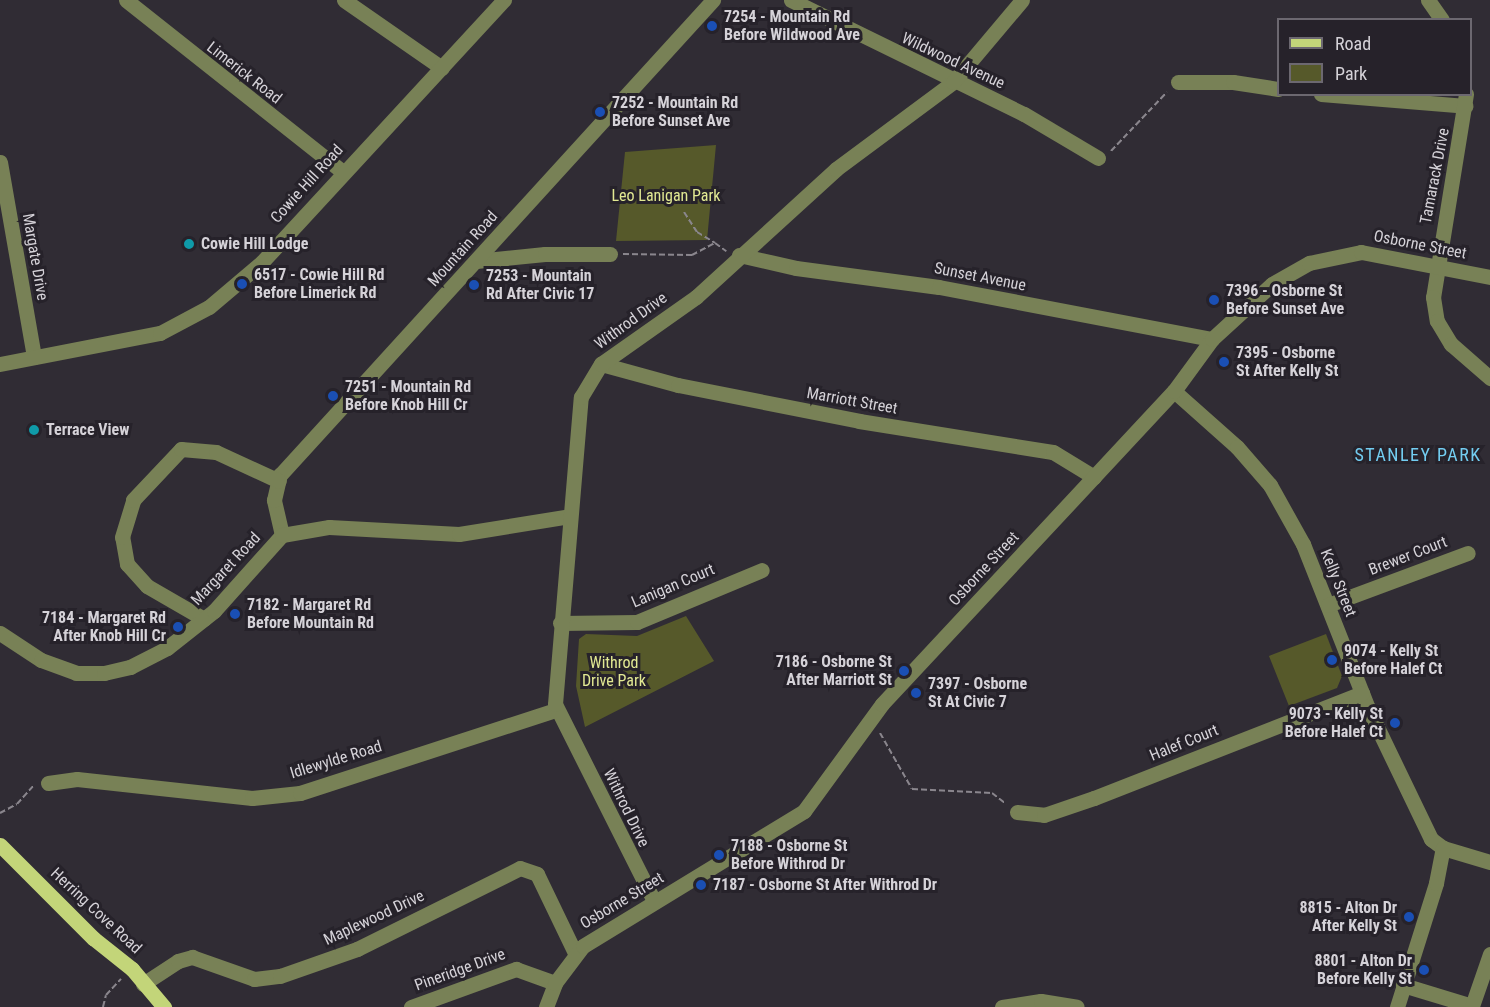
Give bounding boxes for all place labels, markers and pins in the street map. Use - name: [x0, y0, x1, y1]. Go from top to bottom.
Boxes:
- place label: 7254 - Mountain Rd Before Wildwood Ave: [724, 7, 860, 45]
- marker: 7254 - Mountain Rd Before Wildwood Ave: [705, 19, 719, 33]
- place label: 7252 - Mountain Rd Before Sunset Ave: [612, 93, 738, 131]
- marker: 7252 - Mountain Rd Before Sunset Ave: [593, 105, 607, 119]
- place label: Cowie Hill Lodge: [201, 234, 308, 254]
- marker: Cowie Hill Lodge: [182, 237, 196, 251]
- place label: 6517 - Cowie Hill Rd Before Limerick Rd: [254, 265, 384, 303]
- place label: 7253 - Mountain Rd After Civic 17: [486, 266, 594, 304]
- marker: 6517 - Cowie Hill Rd Before Limerick Rd: [235, 277, 249, 291]
- marker: 7253 - Mountain Rd After Civic 17: [467, 278, 481, 292]
- place label: 7396 - Osborne St Before Sunset Ave: [1226, 281, 1344, 319]
- marker: 7396 - Osborne St Before Sunset Ave: [1207, 293, 1221, 307]
- place label: 7395 - Osborne St After Kelly St: [1236, 343, 1338, 381]
- marker: 7395 - Osborne St After Kelly St: [1217, 355, 1231, 369]
- place label: 7251 - Mountain Rd Before Knob Hill Cr: [345, 377, 471, 415]
- marker: 7251 - Mountain Rd Before Knob Hill Cr: [326, 389, 340, 403]
- place label: Terrace View: [46, 420, 129, 440]
- marker: Terrace View: [27, 423, 41, 437]
- place label: 7182 - Margaret Rd Before Mountain Rd: [247, 595, 374, 633]
- marker: 7182 - Margaret Rd Before Mountain Rd: [228, 607, 242, 621]
- place label: 7184 - Margaret Rd After Knob Hill Cr: [42, 608, 166, 646]
- marker: 7184 - Margaret Rd After Knob Hill Cr: [171, 620, 185, 634]
- place label: 9074 - Kelly St Before Halef Ct: [1344, 641, 1442, 679]
- place label: 7186 - Osborne St After Marriott St: [776, 652, 892, 690]
- marker: 9074 - Kelly St Before Halef Ct: [1325, 653, 1339, 667]
- marker: 7186 - Osborne St After Marriott St: [897, 664, 911, 678]
- place label: 7397 - Osborne St At Civic 7: [928, 674, 1027, 712]
- marker: 7397 - Osborne St At Civic 7: [909, 686, 923, 700]
- place label: 9073 - Kelly St Before Halef Ct: [1285, 704, 1383, 742]
- marker: 9073 - Kelly St Before Halef Ct: [1388, 716, 1402, 730]
- place label: 7188 - Osborne St Before Withrod Dr: [731, 836, 847, 874]
- marker: 7188 - Osborne St Before Withrod Dr: [712, 848, 726, 862]
- place label: 7187 - Osborne St After Withrod Dr: [713, 875, 937, 895]
- marker: 7187 - Osborne St After Withrod Dr: [694, 878, 708, 892]
- place label: 8815 - Alton Dr After Kelly St: [1299, 898, 1397, 936]
- marker: 8815 - Alton Dr After Kelly St: [1402, 910, 1416, 924]
- place label: 8801 - Alton Dr Before Kelly St: [1314, 951, 1412, 989]
- marker: 8801 - Alton Dr Before Kelly St: [1417, 963, 1431, 977]

